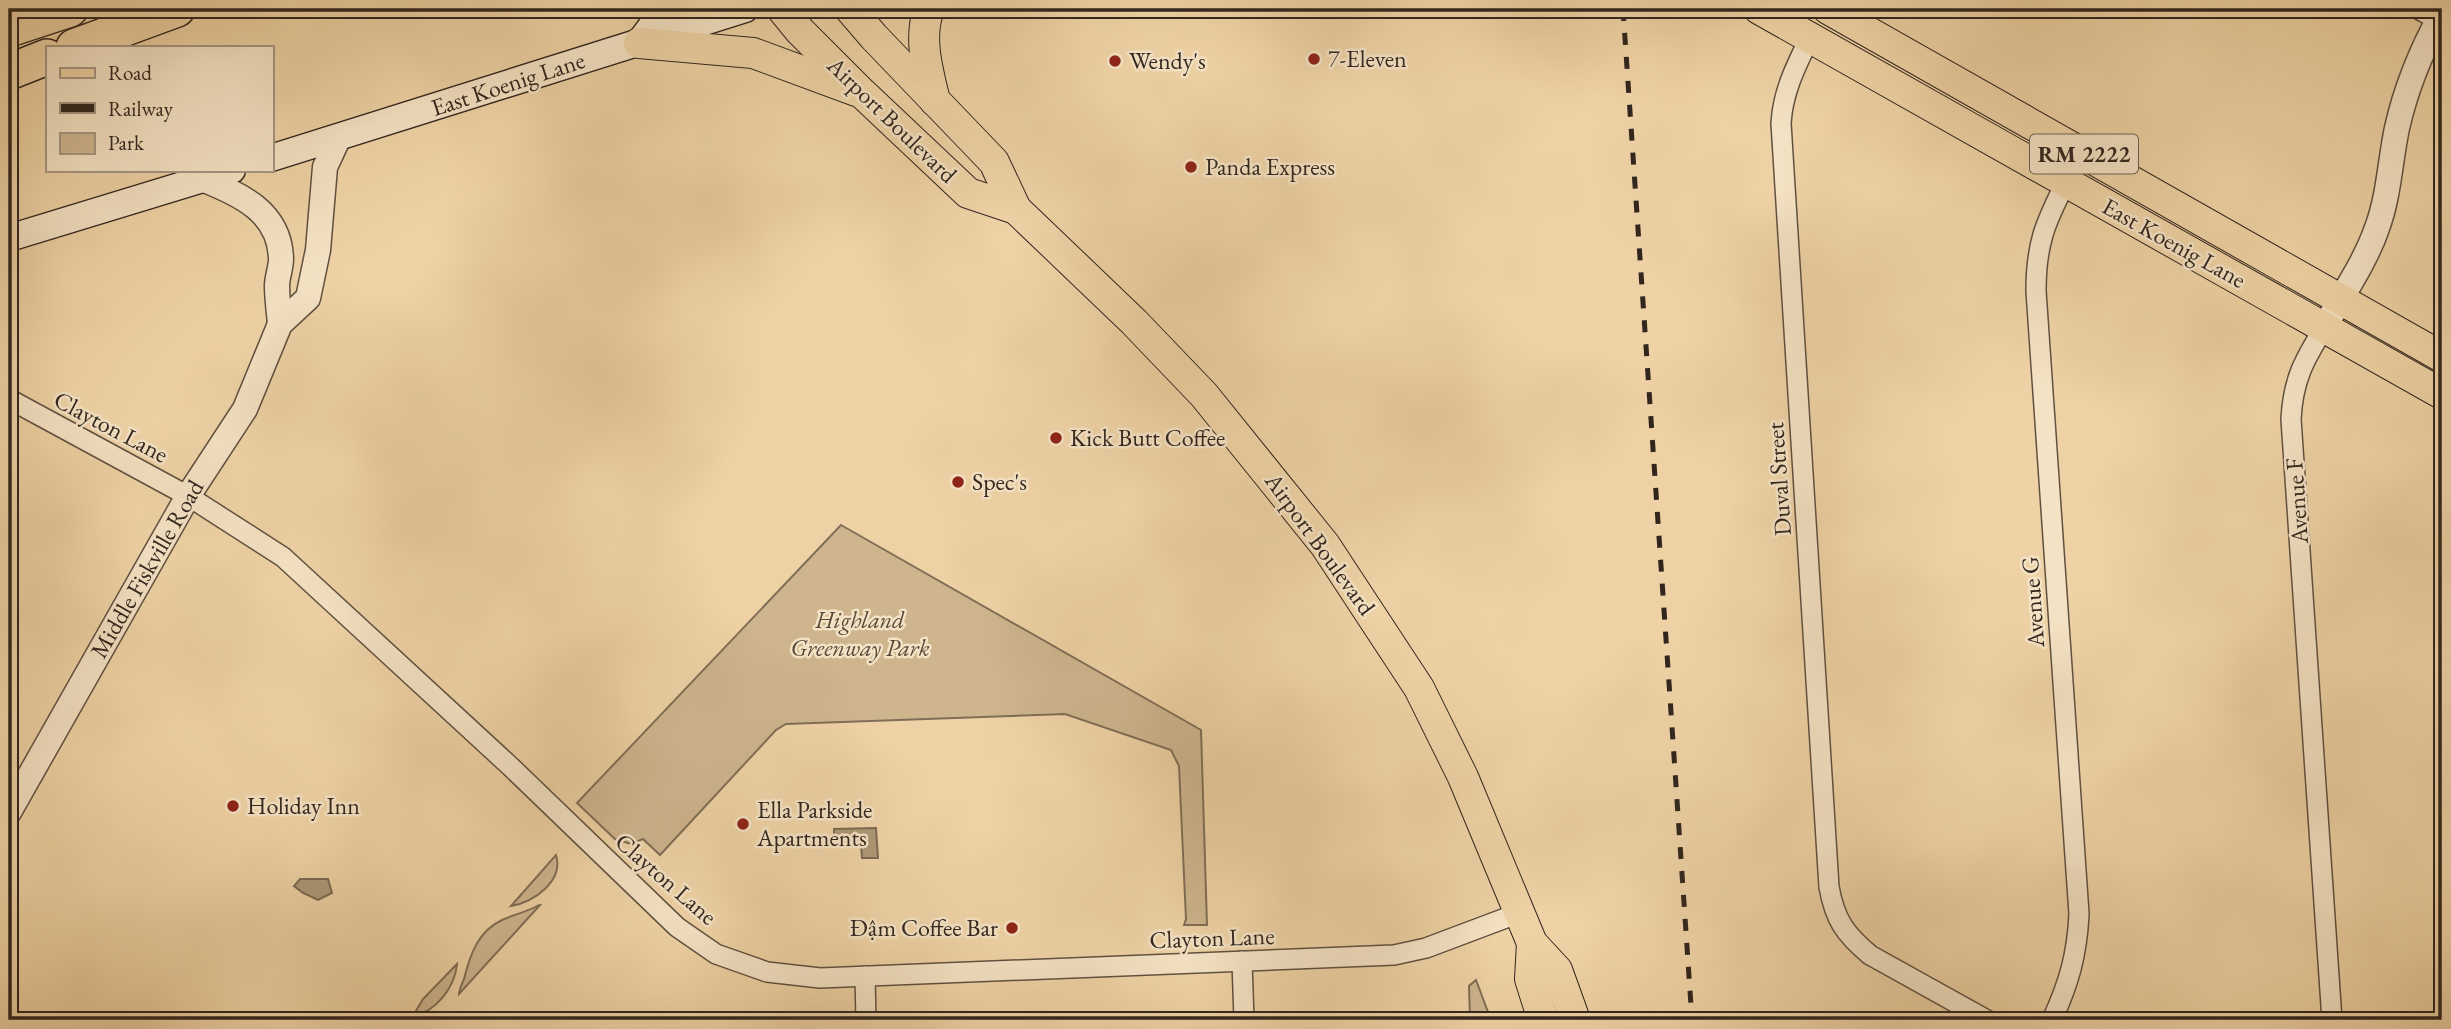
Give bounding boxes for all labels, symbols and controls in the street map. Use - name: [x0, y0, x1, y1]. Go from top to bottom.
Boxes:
- place label: 7-Eleven: [1328, 43, 1407, 74]
- street label: East Koenig Lane: [427, 44, 589, 123]
- place label: Wendy's: [1129, 45, 1206, 76]
- legend: [46, 46, 273, 172]
- street label: Airport Boulevard: [820, 49, 964, 190]
- marker: 7-Eleven: [1306, 51, 1322, 67]
- marker: Wendy's: [1107, 53, 1123, 69]
- text: Road: [108, 59, 152, 86]
- text: Railway: [108, 95, 174, 122]
- text: Park: [108, 129, 145, 156]
- road number: RM 2222: [2030, 134, 2138, 174]
- place label: Panda Express: [1205, 151, 1335, 182]
- marker: Panda Express: [1183, 159, 1199, 175]
- street label: East Koenig Lane: [2097, 190, 2252, 295]
- street label: Clayton Lane: [49, 383, 174, 470]
- street label: Duval Street: [1759, 421, 1798, 537]
- place label: Kick Butt Coffee: [1070, 422, 1225, 453]
- marker: Kick Butt Coffee: [1048, 430, 1064, 446]
- street label: Avenue F: [2278, 457, 2315, 546]
- street label: Airport Boulevard: [1258, 465, 1383, 622]
- place label: Spec's: [972, 466, 1027, 497]
- street label: Middle Fiskville Road: [83, 473, 211, 664]
- marker: Spec's: [950, 474, 966, 490]
- street label: Avenue G: [2014, 555, 2051, 650]
- park label: Highland Greenway Park: [790, 604, 930, 663]
- place label: Holiday Inn: [247, 790, 360, 821]
- place label: Ella Parkside Apartments: [756, 794, 872, 853]
- marker: Holiday Inn: [225, 798, 241, 814]
- marker: Ella Parkside Apartments: [735, 816, 751, 832]
- street label: Clayton Lane: [609, 826, 724, 931]
- place label: Đậm Coffee Bar: [850, 912, 998, 943]
- marker: Đậm Coffee Bar: [1004, 920, 1020, 936]
- street label: Clayton Lane: [1149, 920, 1275, 955]

